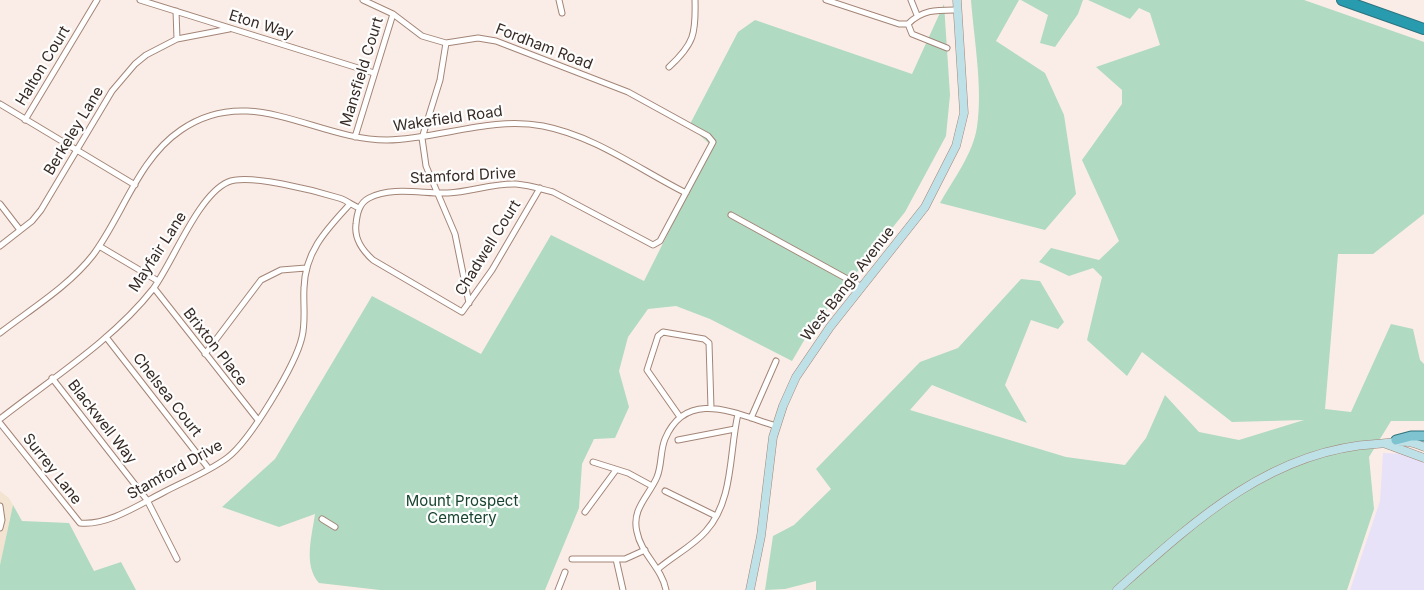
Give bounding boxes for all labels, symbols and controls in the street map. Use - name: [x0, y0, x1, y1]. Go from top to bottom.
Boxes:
- street label: Eton Way: [227, 7, 295, 43]
- street label: Mansfield Court: [337, 15, 387, 129]
- street label: Fordham Road: [493, 20, 595, 74]
- street label: Halton Court: [12, 23, 74, 109]
- street label: Berkeley Lane: [40, 83, 108, 179]
- street label: Wakefield Road: [392, 102, 504, 136]
- street label: Stamford Drive: [409, 164, 517, 188]
- street label: Chadwell Court: [451, 197, 525, 299]
- street label: Mayfair Lane: [125, 208, 191, 296]
- street label: West Bangs Avenue: [798, 223, 898, 345]
- street label: Brixton Place: [179, 305, 251, 389]
- street label: Chelsea Court: [129, 350, 205, 440]
- street label: Blackwell Way: [64, 376, 140, 468]
- street label: Surrey Lane: [19, 430, 85, 508]
- street label: Stamford Drive: [124, 436, 226, 504]
- park label: Mount Prospect Cemetery: [406, 492, 518, 527]

